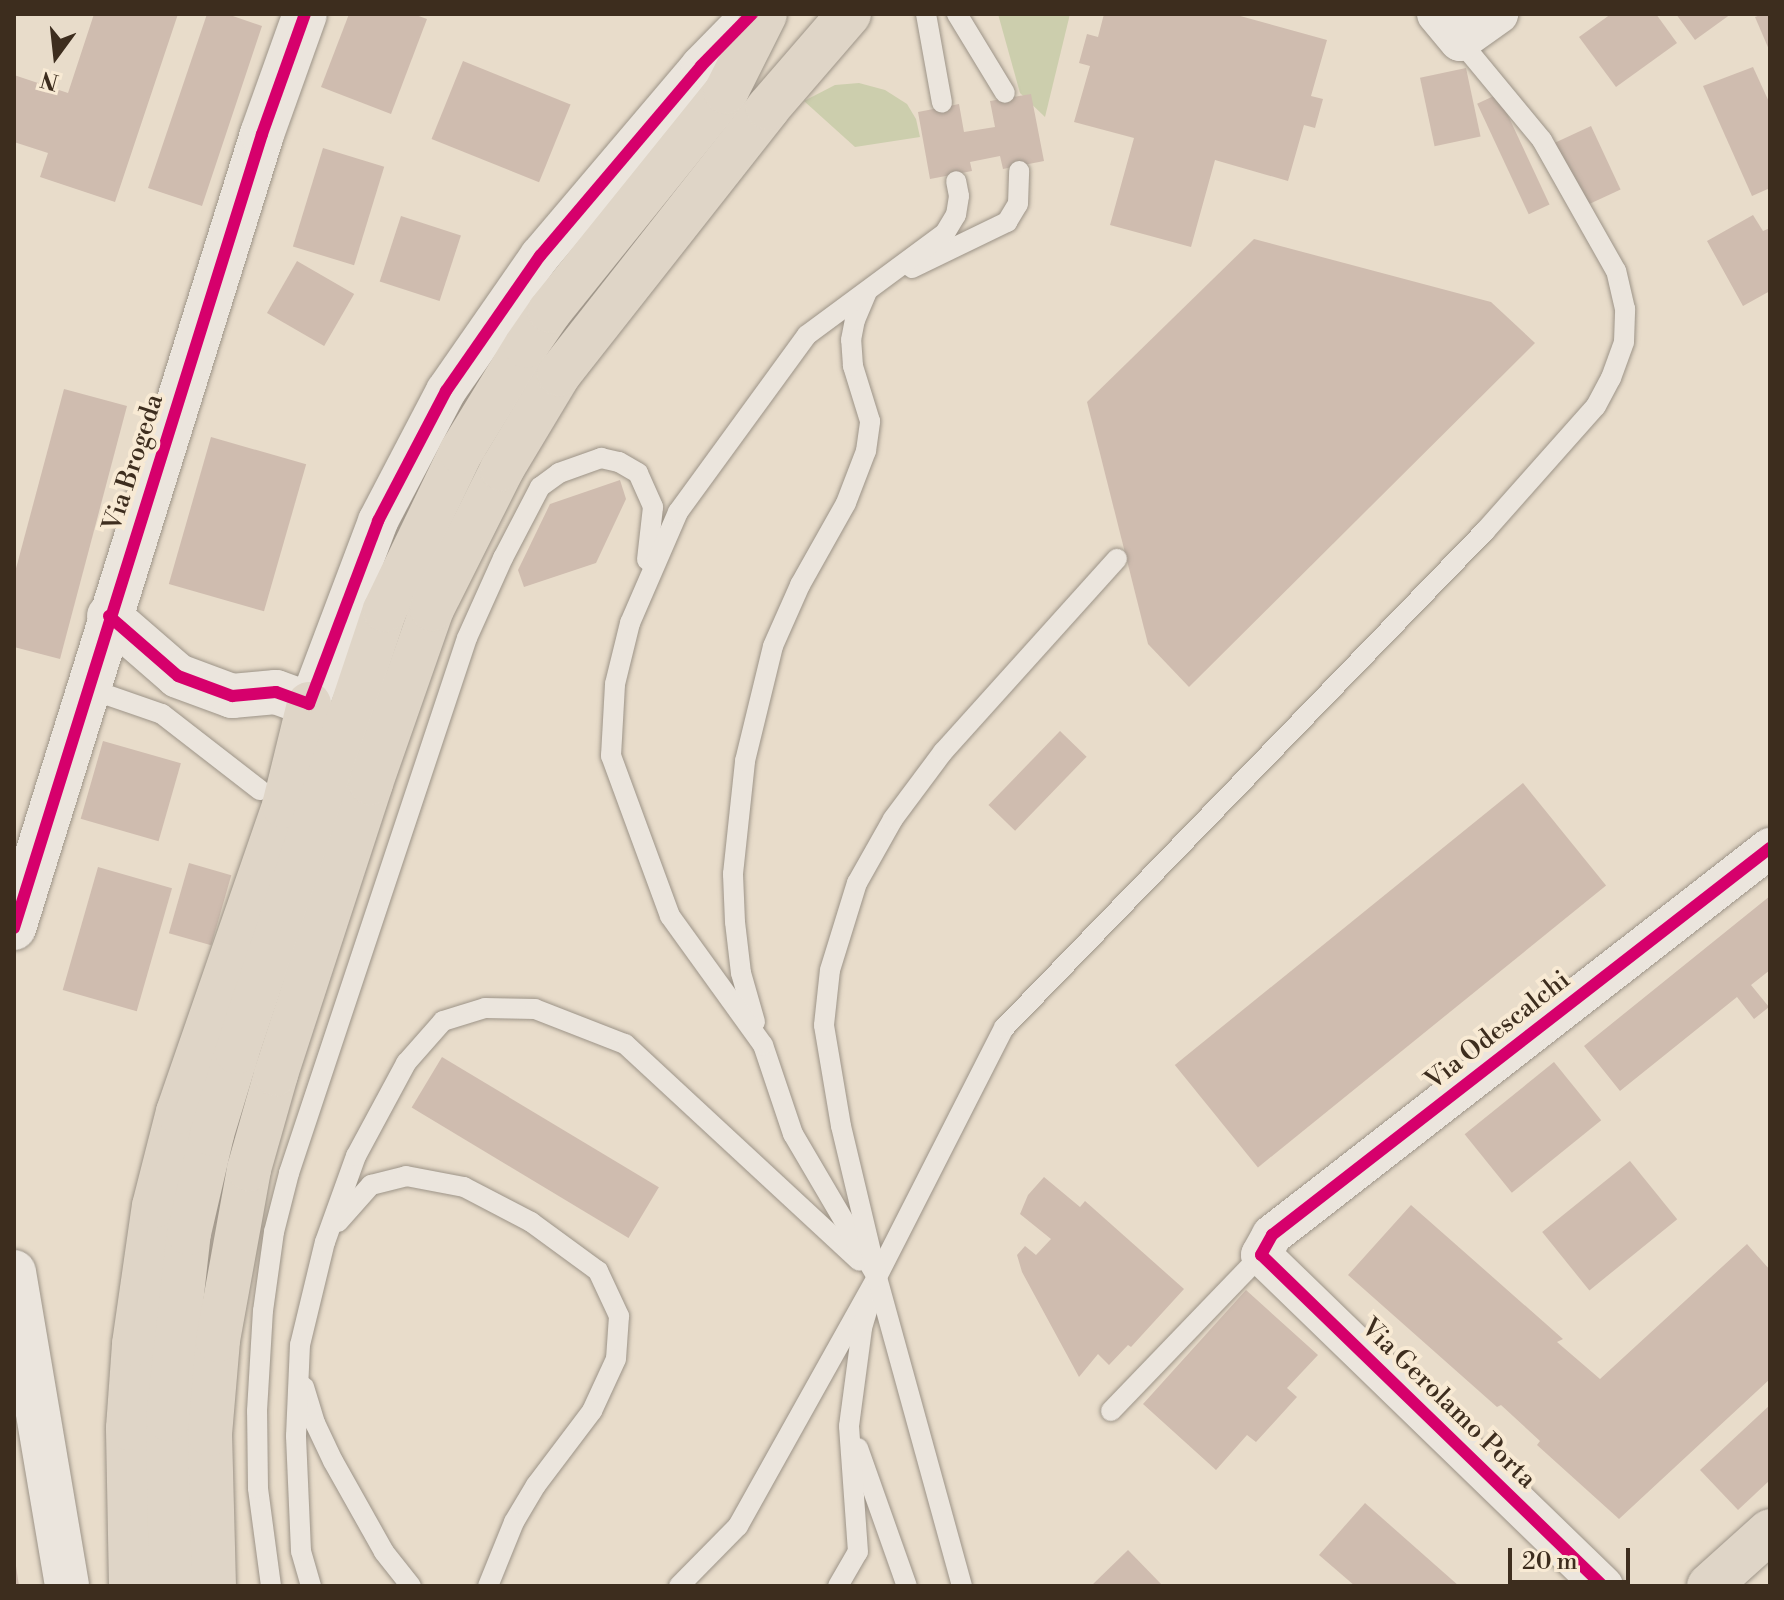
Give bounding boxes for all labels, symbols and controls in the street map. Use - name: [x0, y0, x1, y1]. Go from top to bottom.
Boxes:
- north arrow: [16, 16, 96, 96]
- text: N: [38, 64, 62, 95]
- street label: Via Brogeda: [97, 391, 171, 535]
- street label: Via Odescalchi: [1420, 965, 1576, 1097]
- street label: Via Gerolamo Porta: [1354, 1313, 1542, 1495]
- scale bar: [1512, 1532, 1634, 1582]
- text: 20 m: [1522, 1547, 1578, 1577]

